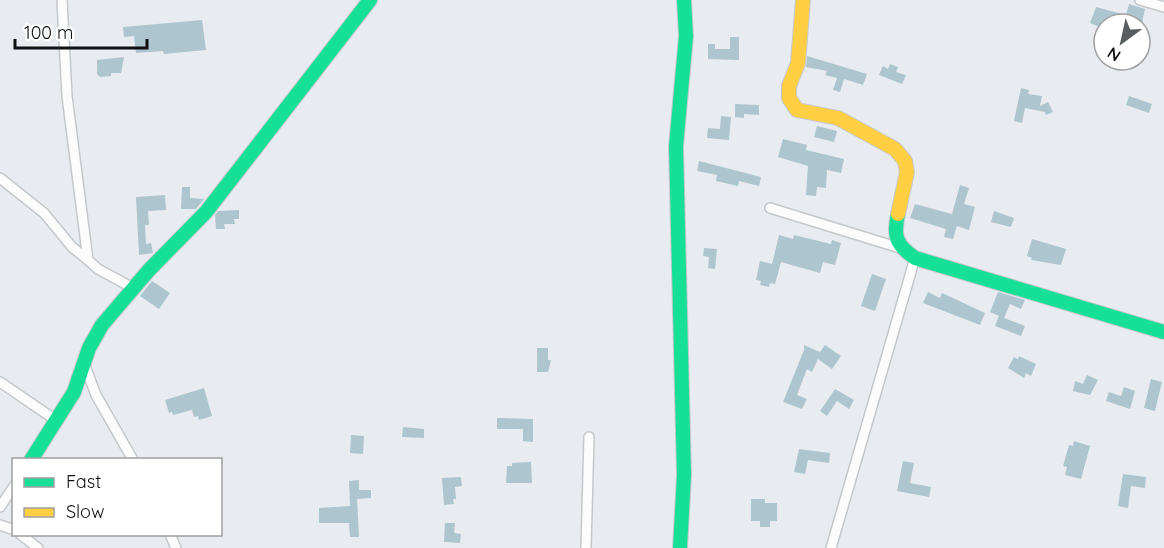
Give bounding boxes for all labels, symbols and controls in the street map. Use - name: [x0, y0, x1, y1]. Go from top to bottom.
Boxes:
- scale bar: [15, 12, 147, 50]
- north arrow: [1092, 12, 1152, 72]
- text: 100 m: [24, 21, 73, 44]
- text: N: [1103, 43, 1124, 66]
- legend: [12, 458, 222, 536]
- text: Fast: [66, 470, 101, 493]
- text: Slow: [66, 500, 104, 523]

